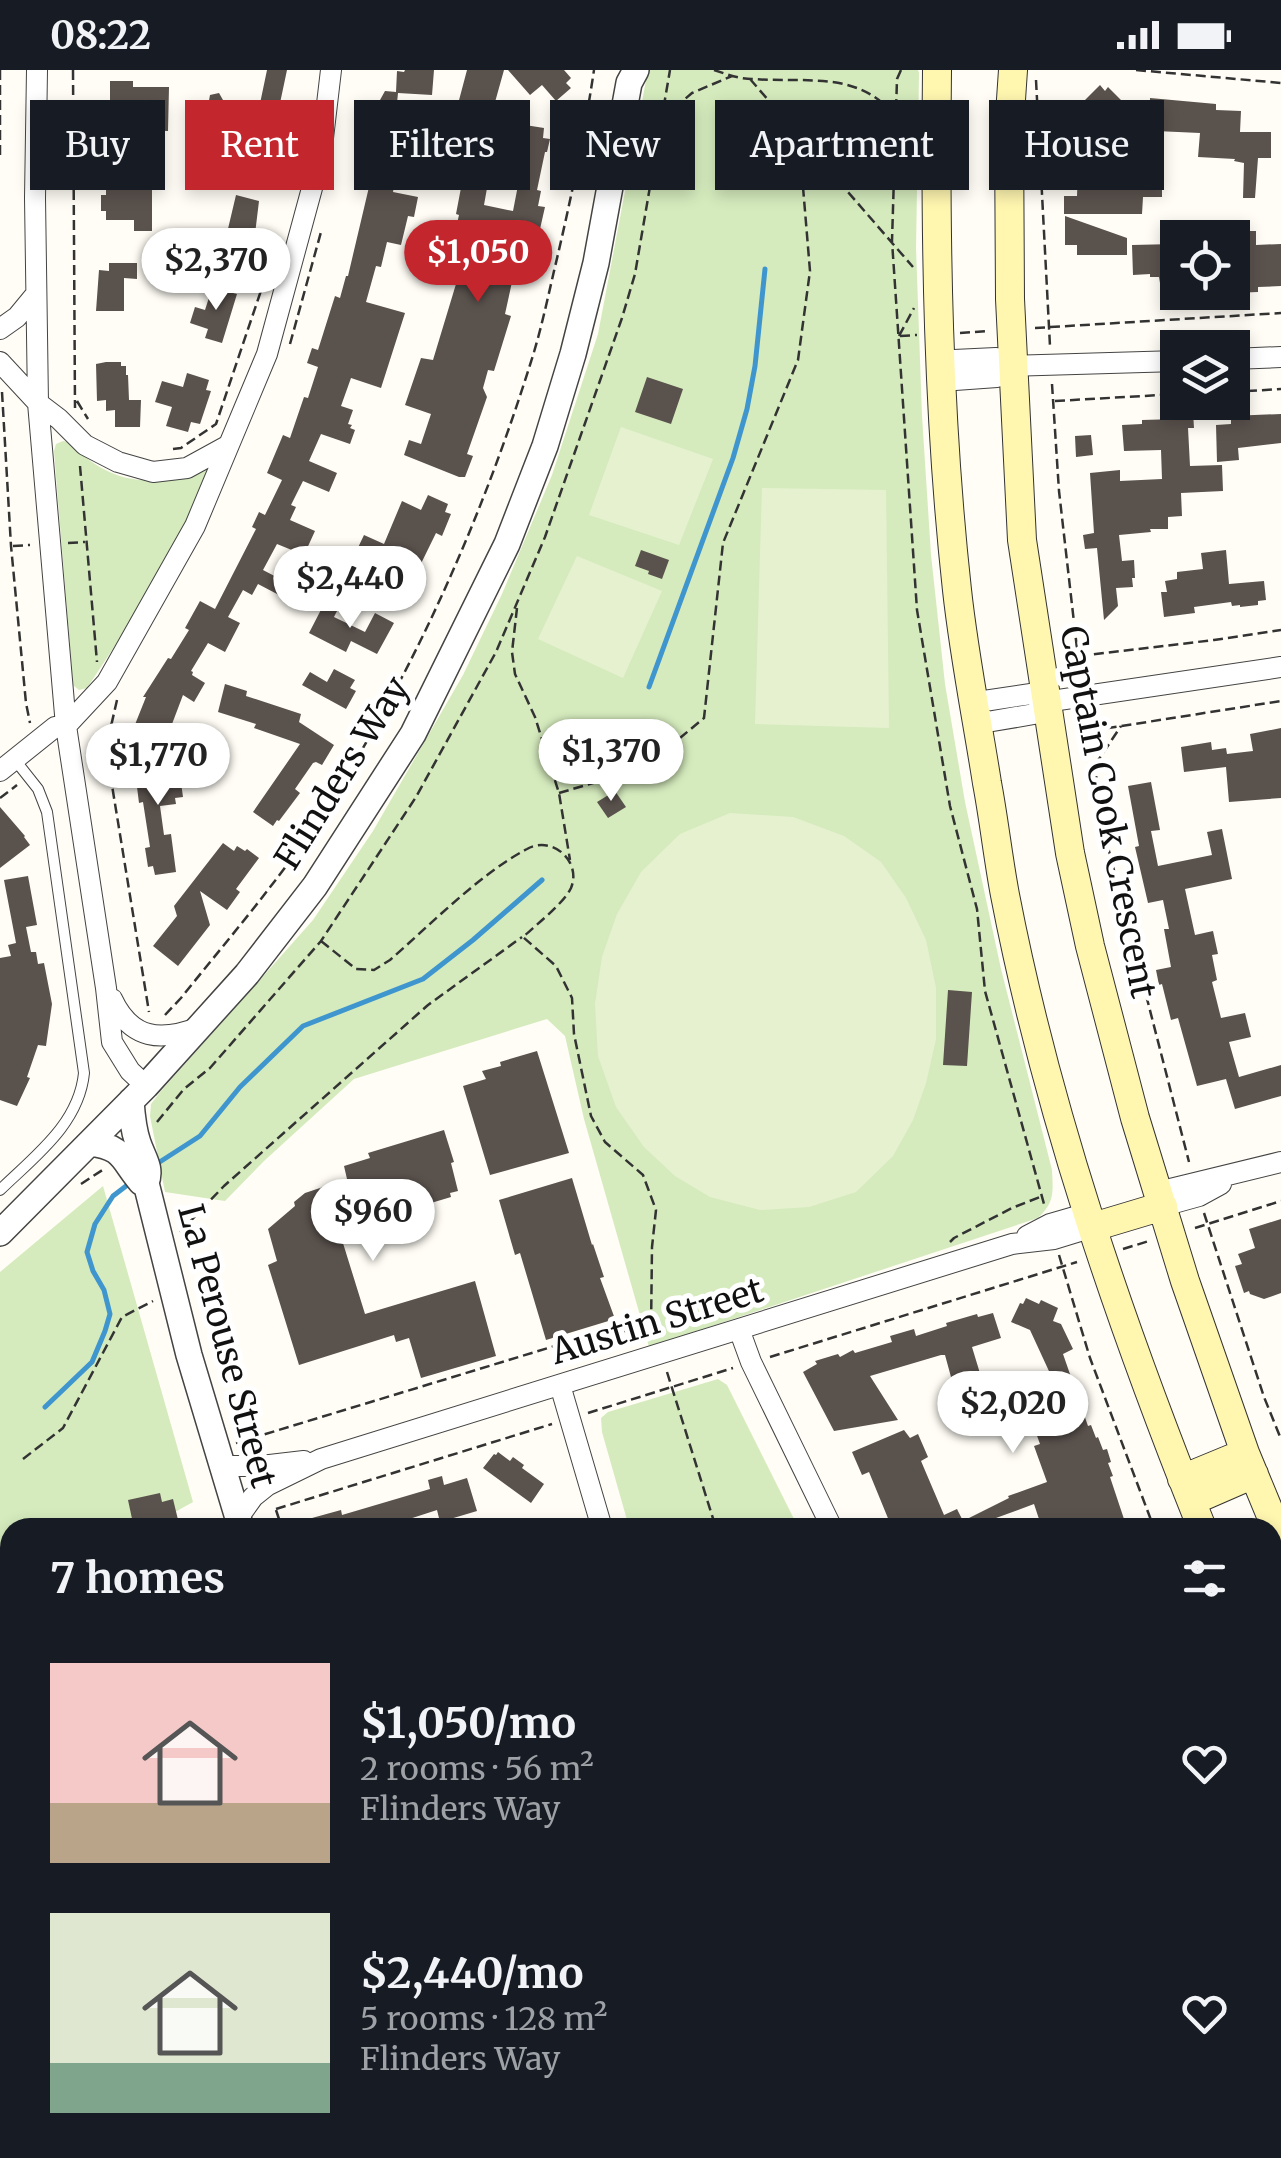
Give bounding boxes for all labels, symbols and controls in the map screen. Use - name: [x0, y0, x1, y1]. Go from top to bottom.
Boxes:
- text: 08:22: [50, 12, 151, 59]
- chip: Buy: [30, 100, 165, 190]
- chip: Rent: [185, 100, 334, 190]
- chip: Filters: [354, 100, 530, 190]
- chip: New: [550, 100, 695, 190]
- chip: Apartment: [715, 100, 969, 190]
- chip: House: [989, 100, 1164, 190]
- pin: $1,050: [397, 220, 559, 305]
- map controls: [1160, 220, 1250, 420]
- button: locate: [1160, 220, 1250, 310]
- pin: $2,370: [135, 228, 297, 313]
- text: $1,050: [426, 232, 530, 272]
- text: $2,370: [163, 240, 269, 280]
- button: layers: [1160, 330, 1250, 420]
- pin: $2,440: [269, 546, 431, 631]
- text: $2,440: [295, 558, 405, 598]
- street label: Captain Cook Crescent: [1050, 622, 1166, 1002]
- street label: Flinders Way: [265, 668, 419, 878]
- pin: $1,370: [530, 719, 692, 804]
- pin: $1,770: [77, 723, 239, 808]
- text: $1,370: [561, 731, 661, 771]
- text: $1,770: [108, 735, 208, 775]
- pin: $960: [314, 1179, 432, 1264]
- text: $960: [333, 1191, 413, 1231]
- street label: La Perouse Street: [168, 1200, 286, 1493]
- street label: Austin Street: [545, 1268, 769, 1374]
- pin: $2,020: [932, 1371, 1094, 1456]
- text: $2,020: [959, 1383, 1067, 1423]
- icon: filters: [1177, 1551, 1232, 1606]
- text: 7 homes: [50, 1552, 225, 1604]
- text: $1,050/mo: [360, 1697, 576, 1749]
- icon: home: [130, 1703, 250, 1823]
- icon: heart: [1177, 1736, 1232, 1791]
- text: 2 rooms · 56 m²: [360, 1749, 594, 1789]
- text: Flinders Way: [360, 1789, 560, 1829]
- text: $2,440/mo: [360, 1947, 584, 1999]
- icon: home: [130, 1953, 250, 2073]
- icon: heart: [1177, 1986, 1232, 2041]
- text: 5 rooms · 128 m²: [360, 1999, 607, 2039]
- text: Flinders Way: [360, 2039, 560, 2079]

